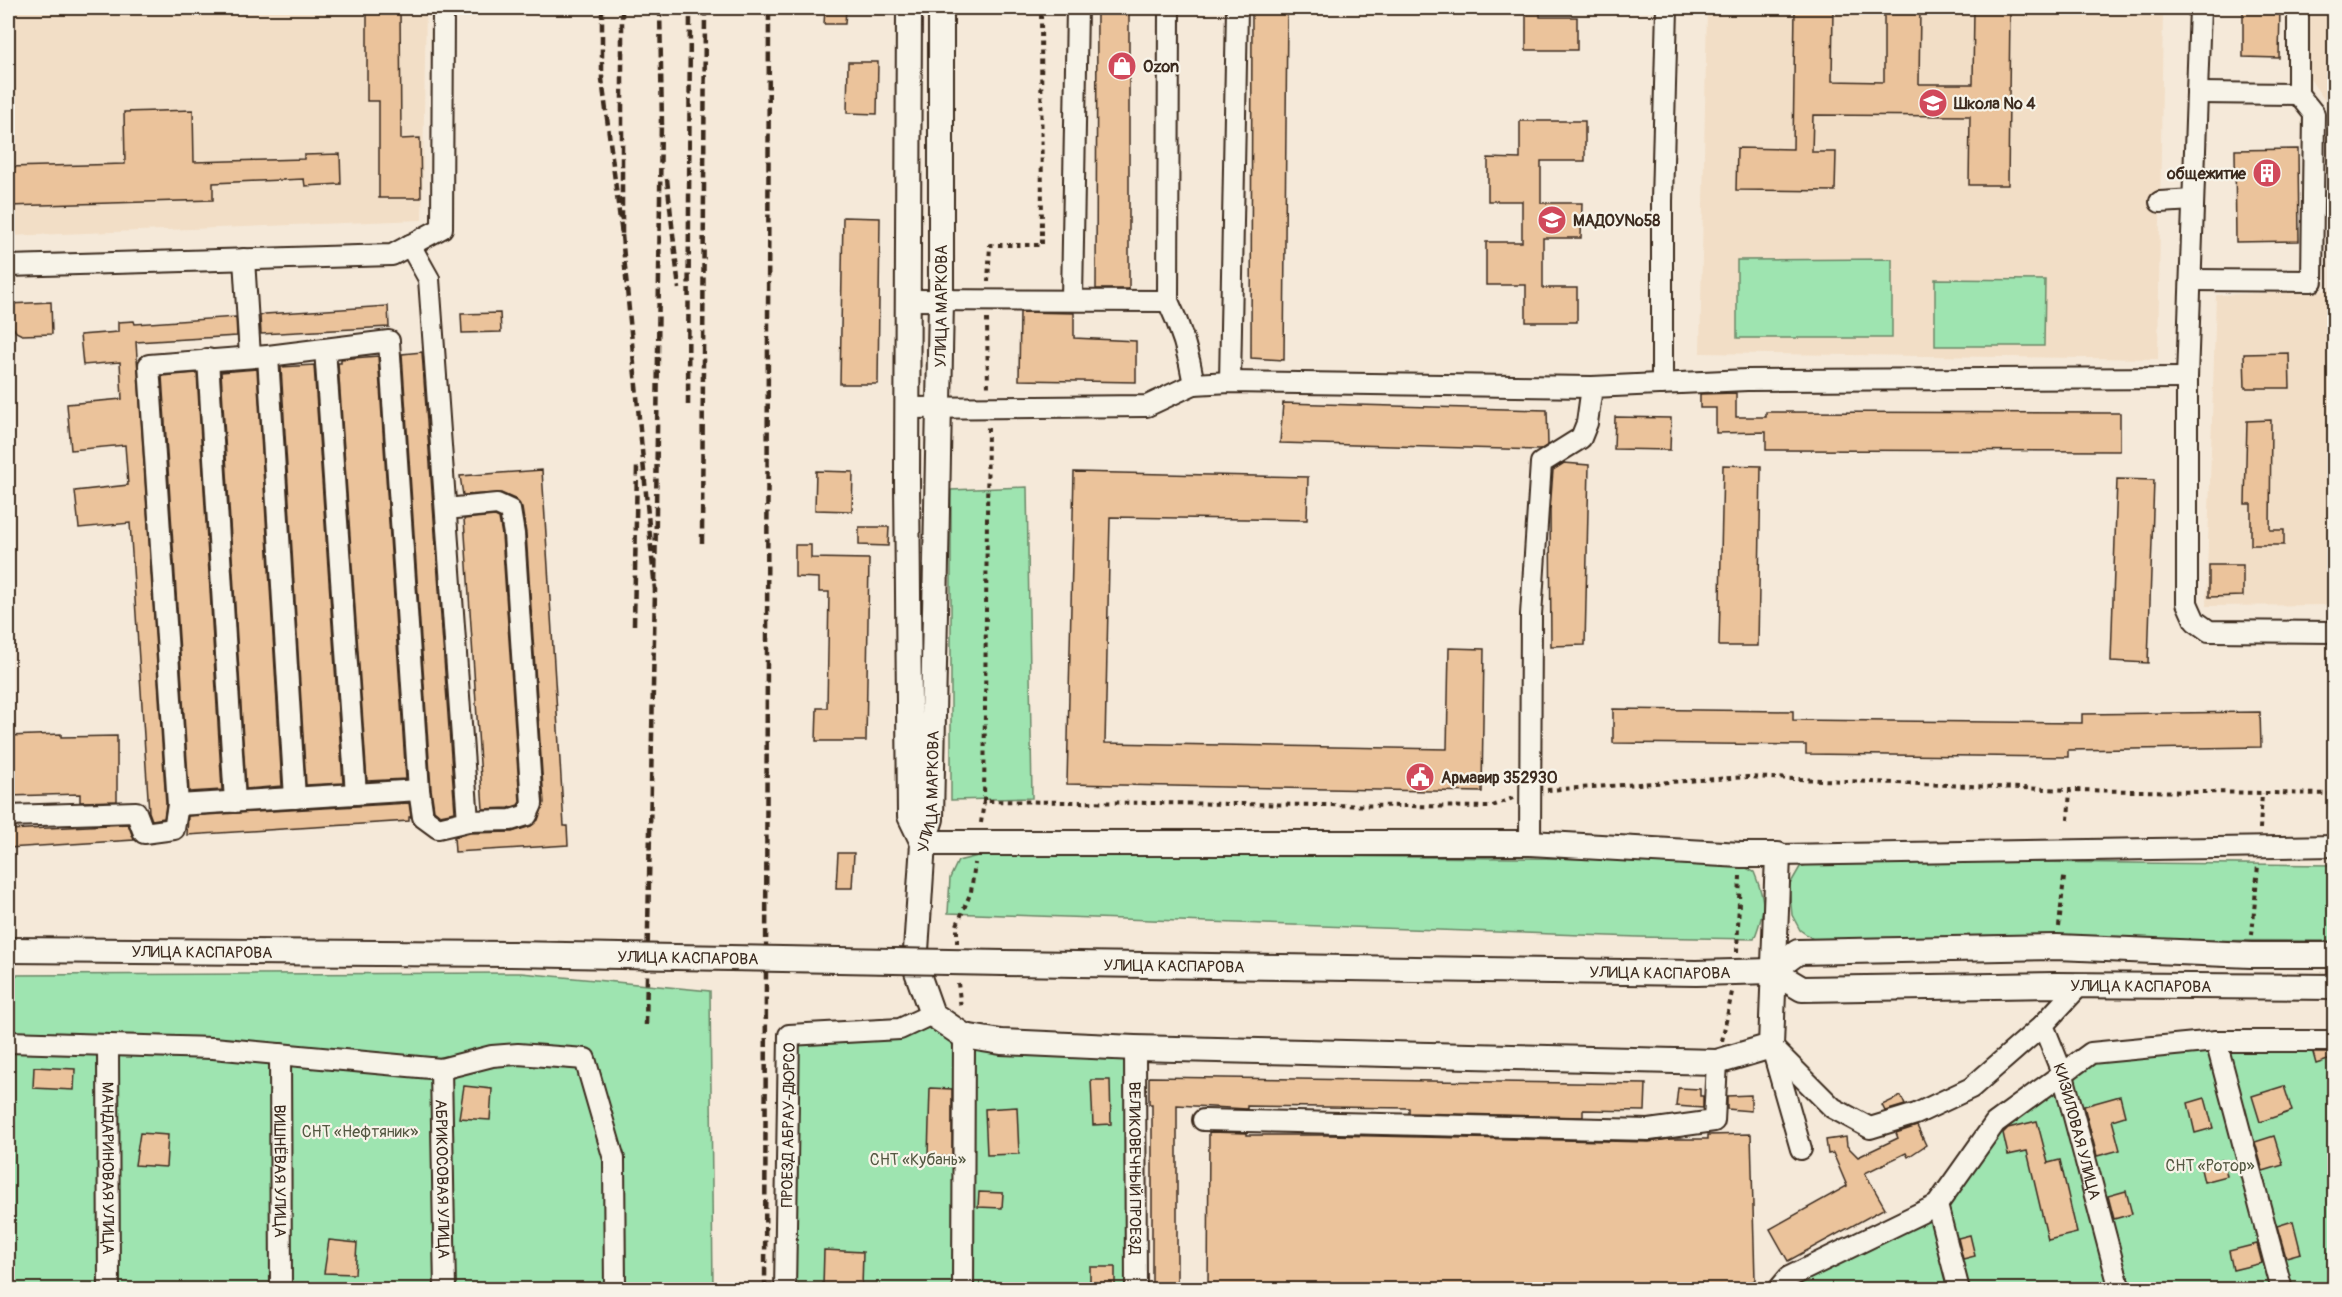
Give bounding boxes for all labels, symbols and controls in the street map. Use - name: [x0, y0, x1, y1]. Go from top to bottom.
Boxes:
- shop icon: Ozon: [1106, 50, 1138, 82]
- place label: Ozon: [1143, 57, 1179, 77]
- school or university icon: Школа № 4: [1917, 87, 1949, 119]
- place label: Школа № 4: [1953, 94, 2036, 114]
- building icon: общежитие: [2251, 157, 2283, 189]
- place label: общежитие: [2166, 164, 2247, 184]
- school or university icon: МАДОУ№58: [1536, 204, 1568, 236]
- place label: МАДОУ№58: [1573, 211, 1660, 231]
- street label: УЛИЦА МАРКОВА: [931, 245, 952, 368]
- street label: УЛИЦА МАРКОВА: [913, 730, 944, 853]
- public building icon: Армавир 352930: [1404, 761, 1436, 793]
- place label: Армавир 352930: [1441, 768, 1558, 788]
- street label: УЛИЦА КАСПАРОВА: [131, 942, 273, 963]
- street label: УЛИЦА КАСПАРОВА: [617, 947, 759, 970]
- street label: УЛИЦА КАСПАРОВА: [1103, 955, 1245, 977]
- street label: УЛИЦА КАСПАРОВА: [1589, 962, 1731, 984]
- street label: УЛИЦА КАСПАРОВА: [2070, 976, 2212, 997]
- street label: ПРОЕЗД АБРАУ-ДЮРСО: [777, 1042, 800, 1208]
- street label: КИЗИЛОВАЯ УЛИЦА: [2048, 1060, 2105, 1202]
- street label: ВЕЛИКОВЕЧНЫЙ ПРОЕЗД: [1124, 1081, 1145, 1255]
- street label: МАНДАРИНОВАЯ УЛИЦА: [97, 1082, 118, 1254]
- street label: АБРИКОСОВАЯ УЛИЦА: [431, 1099, 453, 1259]
- street label: ВИШНЁВАЯ УЛИЦА: [269, 1104, 290, 1238]
- park label: СНТ «Нефтяник»: [302, 1122, 418, 1142]
- park label: СНТ «Кубань»: [870, 1150, 966, 1170]
- park label: СНТ «Ротор»: [2165, 1156, 2255, 1176]

